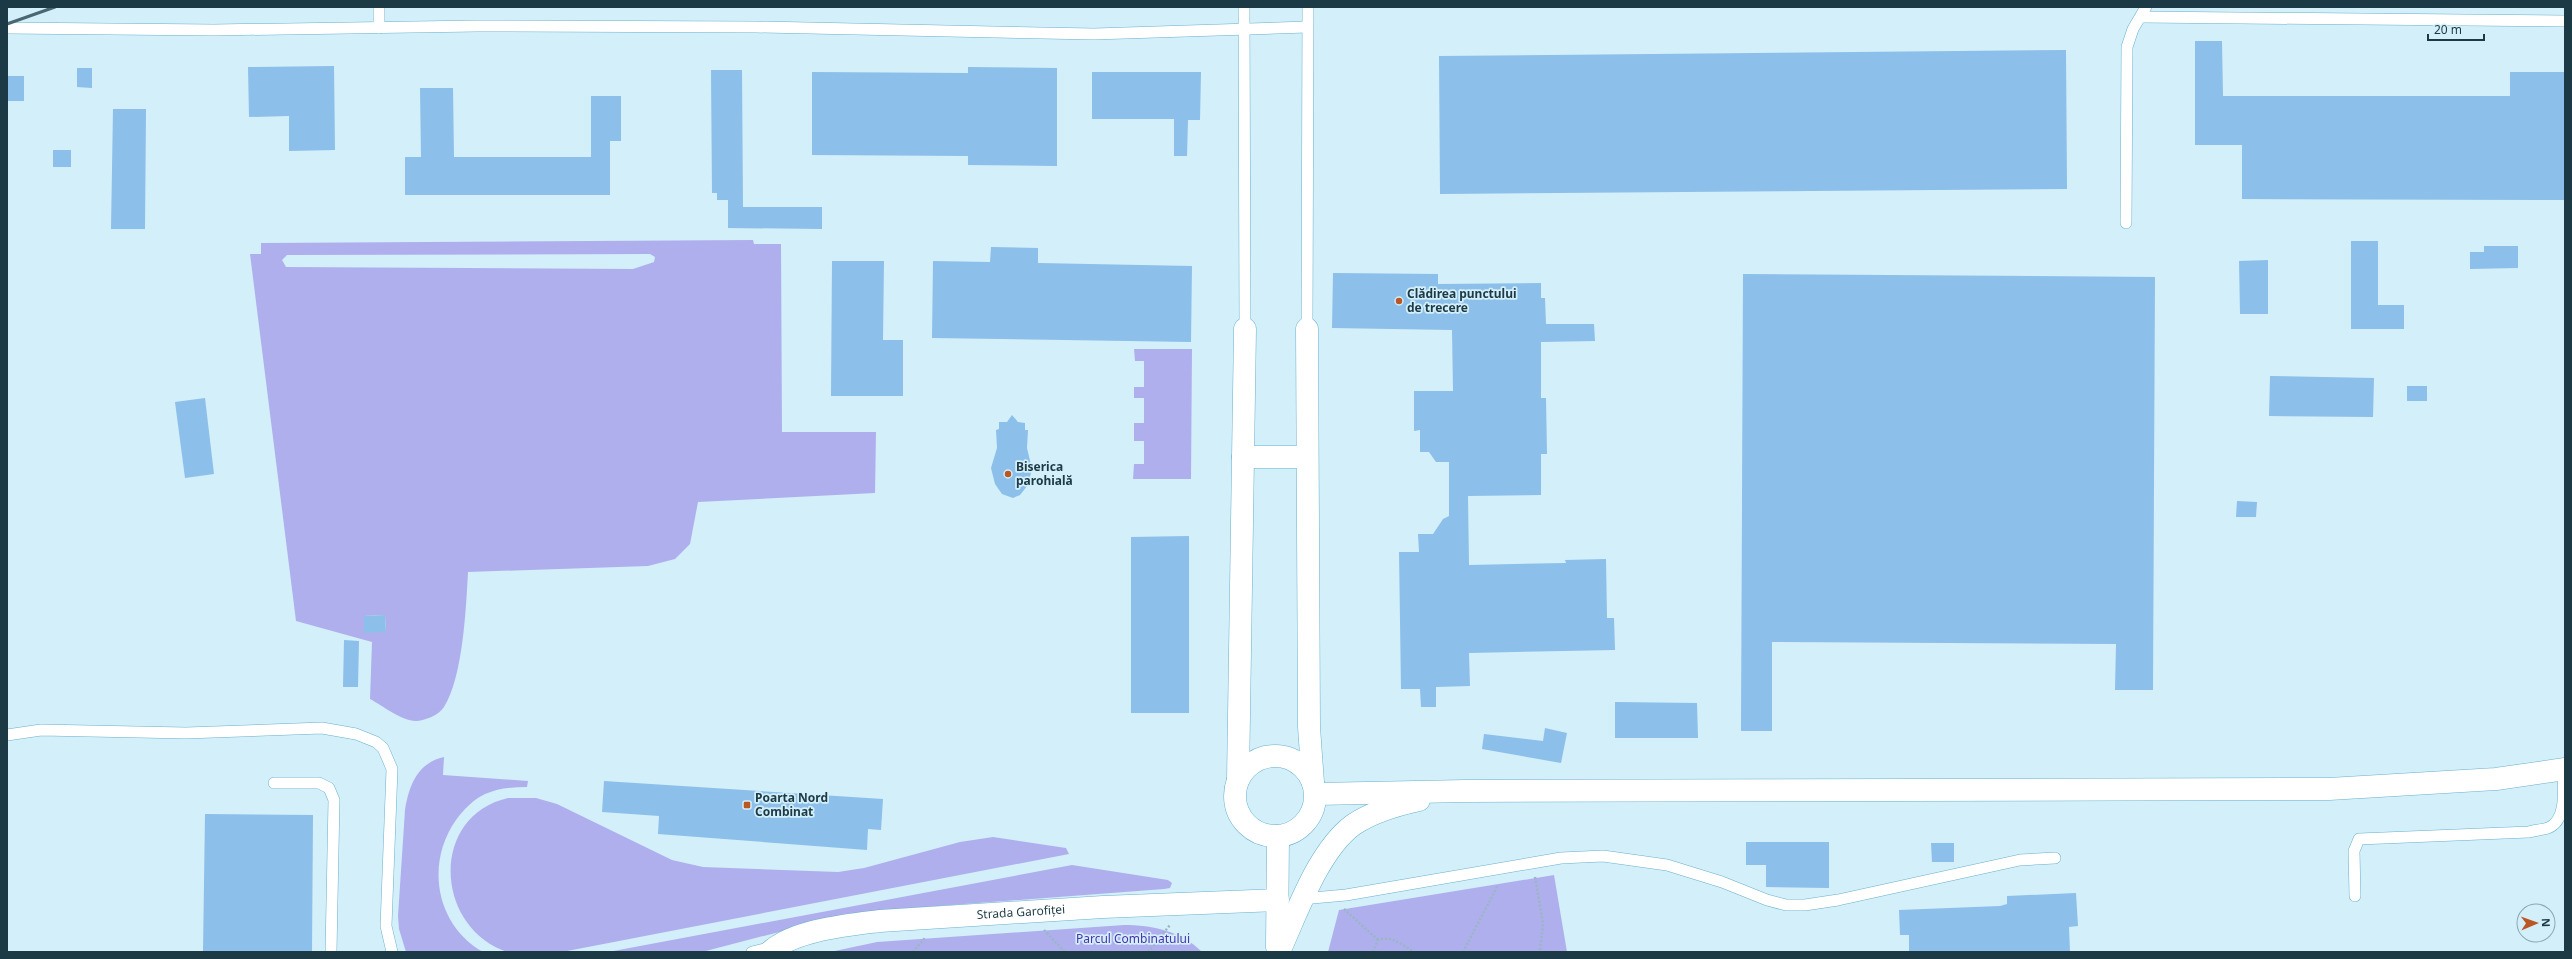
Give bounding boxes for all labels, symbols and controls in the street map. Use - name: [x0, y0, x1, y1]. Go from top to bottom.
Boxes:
- scale bar: [2428, 16, 2484, 42]
- text: 20 m: [2434, 21, 2462, 38]
- place label: Clădirea punctului de trecere: [1407, 285, 1517, 316]
- marker: Clădirea punctului de trecere: [1394, 296, 1404, 306]
- place label: Biserica parohială: [1016, 458, 1073, 489]
- marker: Biserica parohială: [1003, 469, 1013, 479]
- place label: Poarta Nord Combinat: [755, 789, 828, 820]
- marker: Poarta Nord Combinat: [742, 800, 752, 810]
- street label: Strada Garofiței: [976, 900, 1066, 923]
- north arrow: [2516, 903, 2556, 943]
- text: N: [2539, 918, 2554, 927]
- park label: Parcul Combinatului: [1076, 930, 1190, 947]

